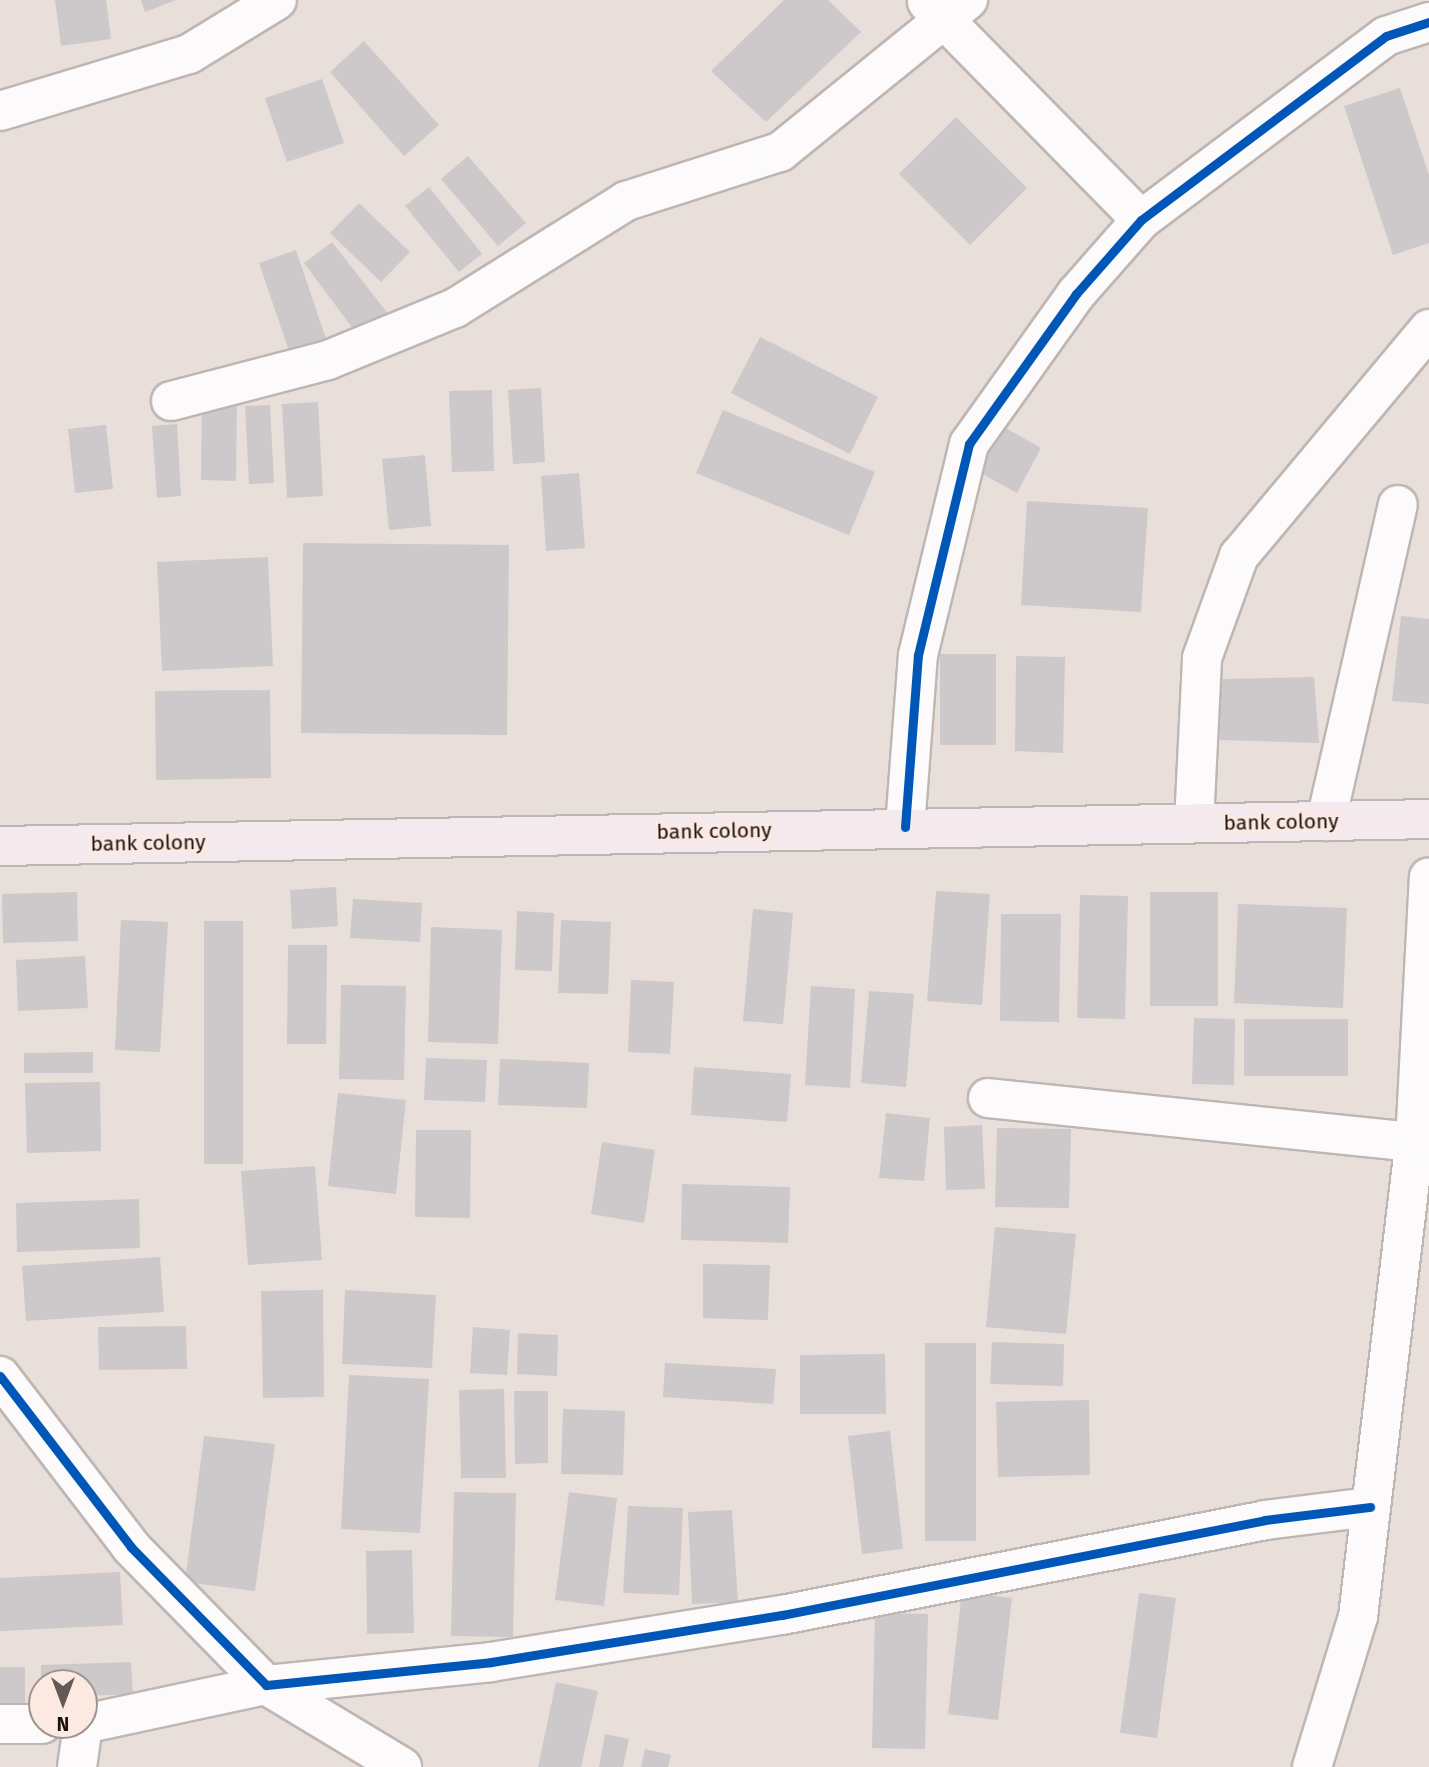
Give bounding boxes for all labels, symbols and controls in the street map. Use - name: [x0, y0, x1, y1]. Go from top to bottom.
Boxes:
- street label: bank colony: [1223, 808, 1339, 836]
- street label: bank colony: [656, 817, 772, 845]
- street label: bank colony: [90, 829, 206, 857]
- north arrow: [28, 1669, 98, 1739]
- text: N: [57, 1712, 69, 1735]

